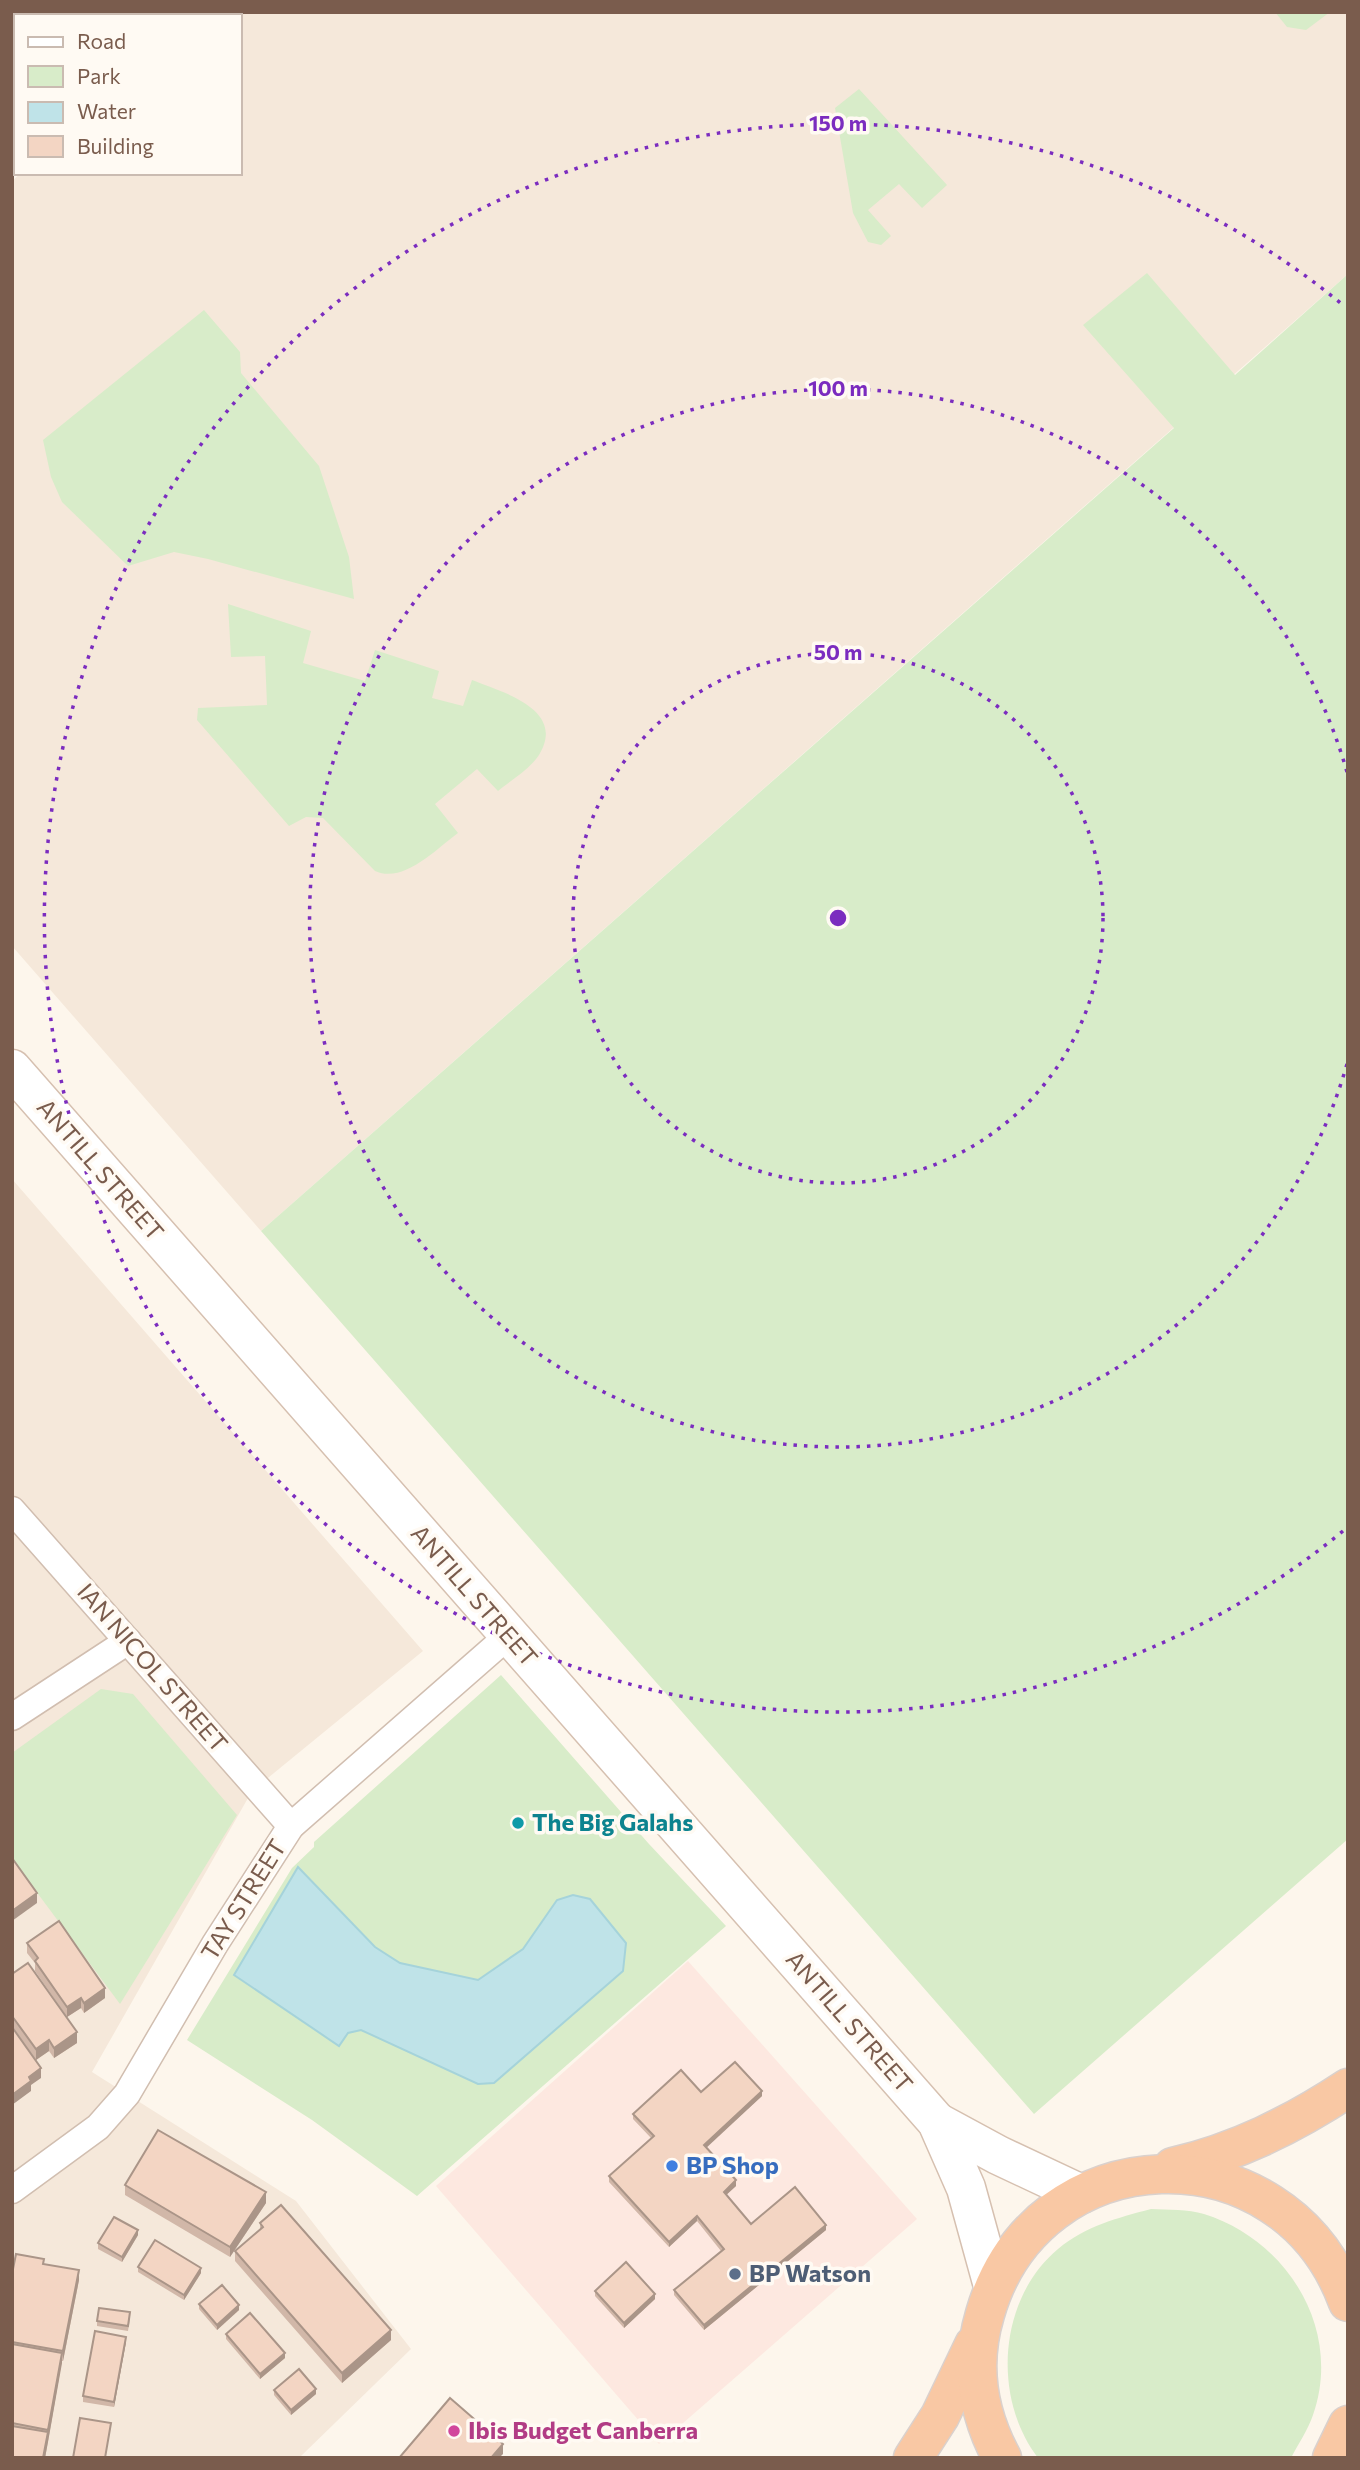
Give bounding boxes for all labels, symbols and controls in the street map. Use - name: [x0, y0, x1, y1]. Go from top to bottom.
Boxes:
- legend: [14, 14, 242, 175]
- text: Road: [77, 28, 126, 53]
- text: Park: [77, 63, 121, 88]
- text: Water: [77, 98, 136, 123]
- text: 150 m: [809, 110, 867, 135]
- text: Building: [77, 133, 154, 158]
- text: 100 m: [808, 375, 868, 400]
- text: 50 m: [814, 639, 862, 664]
- centre of rings: [826, 906, 850, 930]
- street label: ANTILL STREET: [32, 1092, 170, 1246]
- street label: ANTILL STREET: [406, 1518, 544, 1672]
- street label: IAN NICOL STREET: [72, 1577, 234, 1757]
- place label: The Big Galahs: [532, 1807, 693, 1836]
- marker: The Big Galahs: [510, 1815, 526, 1831]
- street label: TAY STREET: [194, 1833, 291, 1965]
- street label: ANTILL STREET: [781, 1944, 919, 2098]
- place label: BP Shop: [686, 2150, 779, 2179]
- marker: BP Shop: [664, 2158, 680, 2174]
- place label: BP Watson: [749, 2258, 871, 2287]
- marker: BP Watson: [727, 2266, 743, 2282]
- place label: Ibis Budget Canberra: [468, 2415, 698, 2444]
- marker: Ibis Budget Canberra: [446, 2423, 462, 2439]

